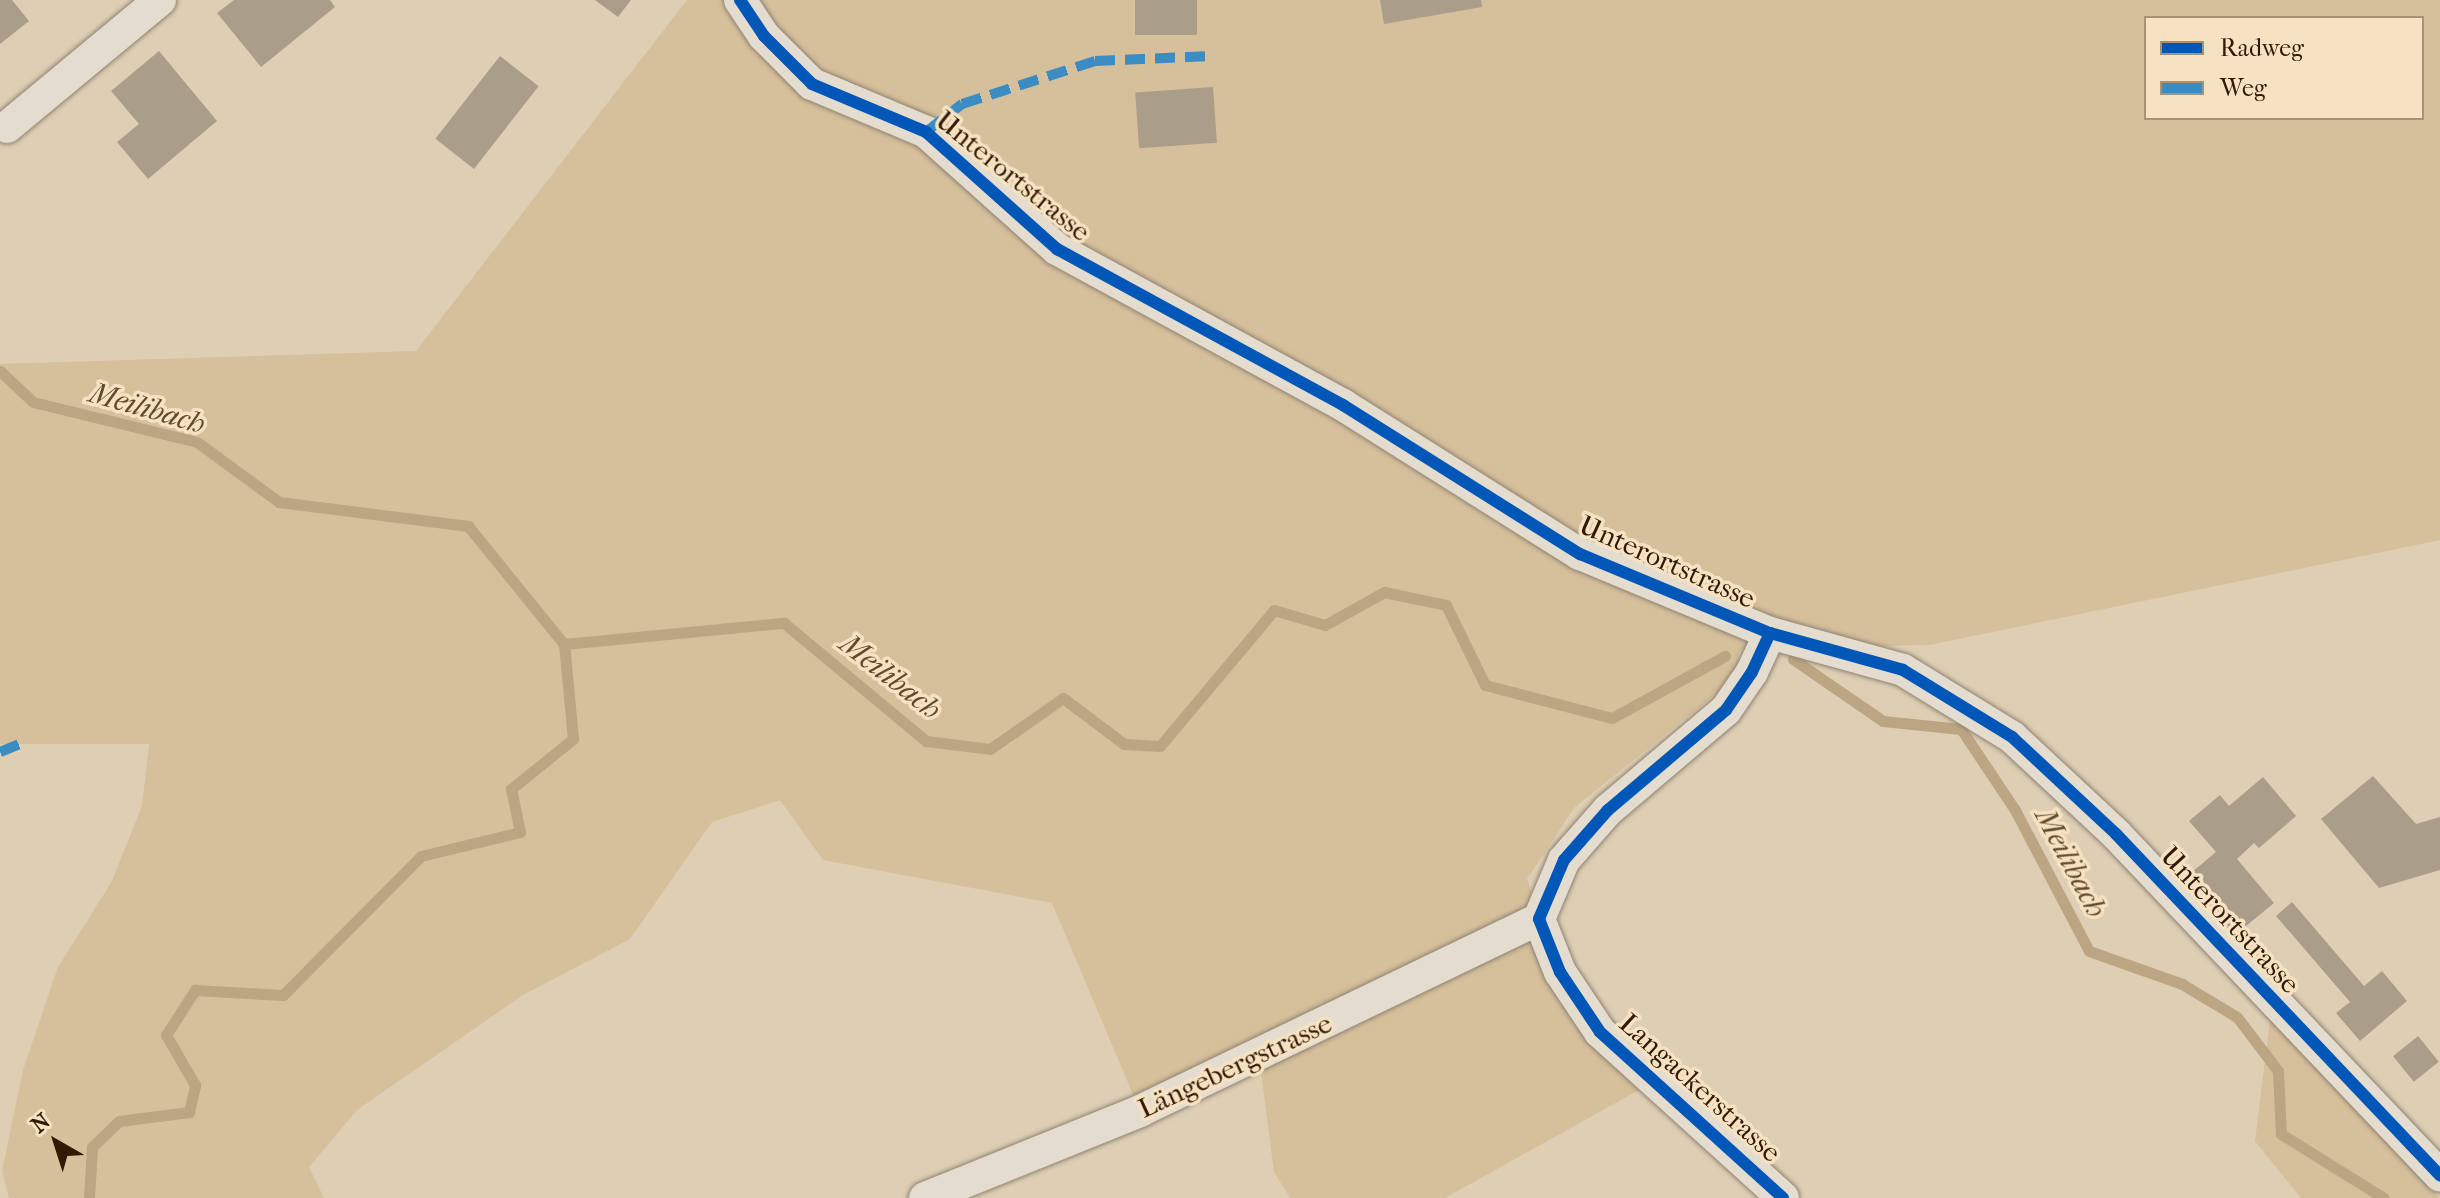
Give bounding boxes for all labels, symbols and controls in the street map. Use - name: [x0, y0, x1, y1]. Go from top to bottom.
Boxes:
- legend: [2144, 16, 2424, 120]
- text: Radweg: [2220, 34, 2304, 62]
- text: Weg: [2220, 74, 2267, 102]
- street label: Unterortstrasse: [929, 103, 1097, 249]
- water label: Meilibach: [85, 375, 209, 443]
- street label: Unterortstrasse: [1574, 508, 1760, 616]
- water label: Meilibach: [832, 626, 948, 728]
- water label: Meilibach: [2026, 802, 2114, 924]
- street label: Unterortstrasse: [2153, 839, 2307, 1001]
- street label: Längebergstrasse: [1133, 1006, 1337, 1126]
- street label: Langackerstrasse: [1612, 1007, 1788, 1169]
- north arrow: [16, 1102, 96, 1182]
- text: N: [26, 1108, 56, 1139]

